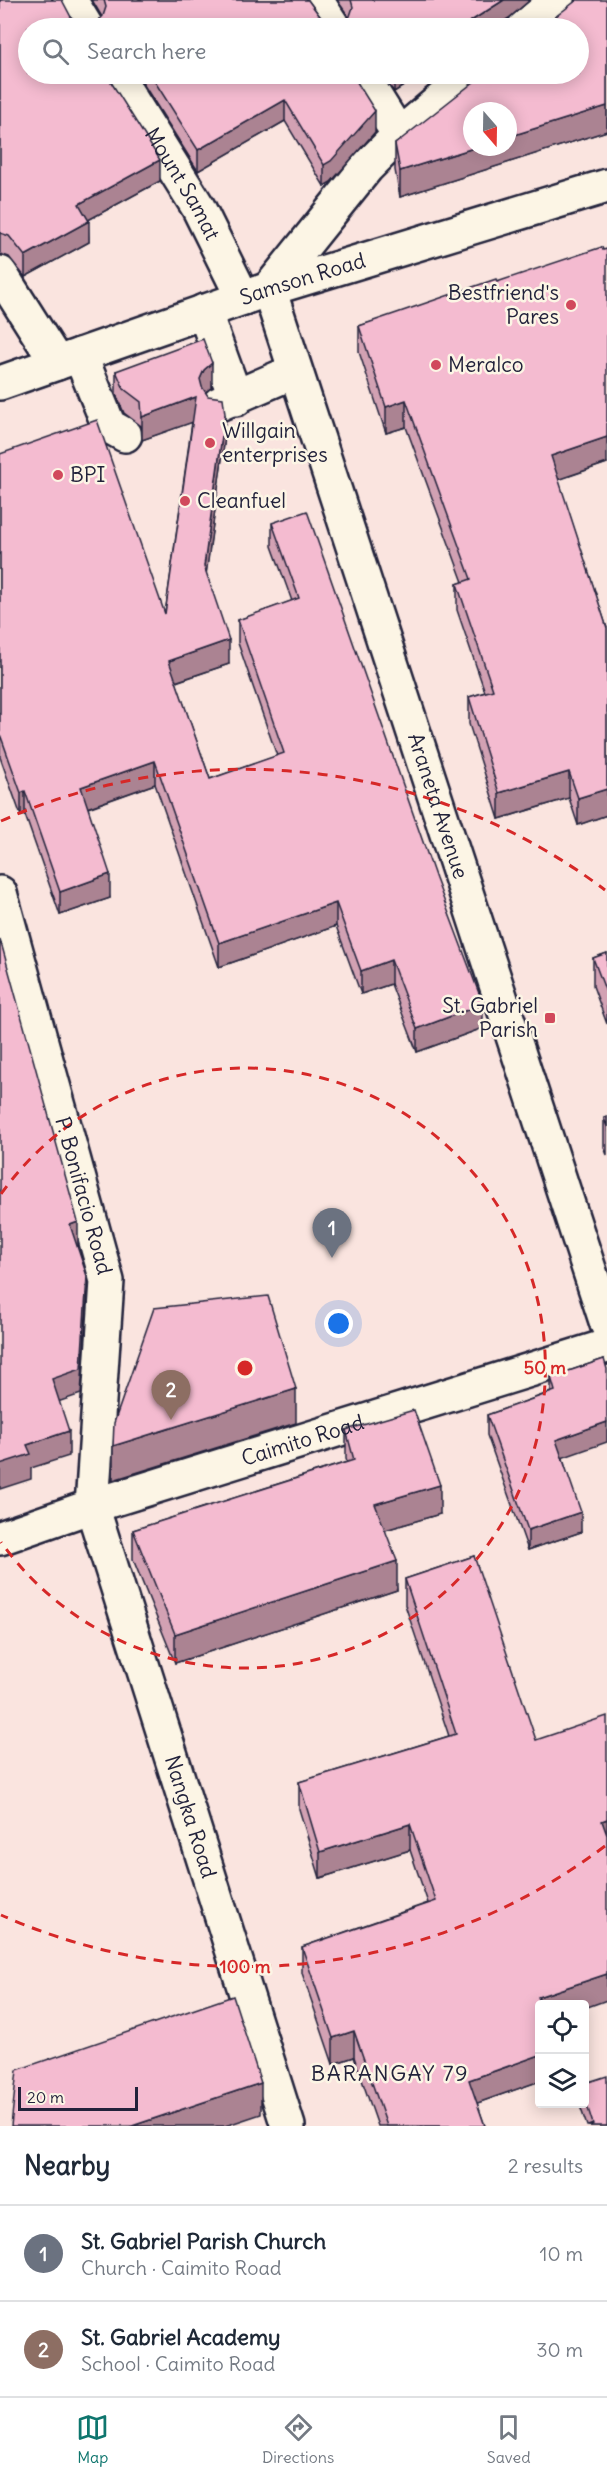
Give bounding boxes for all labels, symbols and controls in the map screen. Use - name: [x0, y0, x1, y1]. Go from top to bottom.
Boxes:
- search box: [18, 18, 589, 84]
- icon: search: [39, 35, 72, 68]
- text: Search here: [87, 37, 206, 65]
- north arrow: [463, 102, 517, 156]
- street label: Mount Samat: [139, 122, 226, 244]
- street label: Samson Road: [236, 246, 368, 311]
- place label: Bestfriend's Pares: [448, 279, 559, 330]
- marker: Bestfriend's Pares: [564, 298, 578, 312]
- place label: Meralco: [448, 351, 524, 378]
- marker: Meralco: [429, 358, 443, 372]
- place label: Willgain enterprises: [222, 417, 328, 468]
- marker: Willgain enterprises: [203, 436, 217, 450]
- place label: BPI: [70, 461, 105, 488]
- marker: BPI: [51, 468, 65, 482]
- place label: Cleanfuel: [197, 487, 286, 514]
- marker: Cleanfuel: [178, 494, 192, 508]
- street label: Araneta Avenue: [402, 730, 475, 882]
- place label: St. Gabriel Parish: [442, 992, 538, 1043]
- marker: St. Gabriel Parish: [543, 1011, 557, 1025]
- street label: P. Bonifacio Road: [49, 1114, 119, 1278]
- pin: 1: [312, 1208, 352, 1258]
- your location: [324, 1309, 353, 1338]
- text: 50 m: [524, 1356, 566, 1379]
- centre of rings: [235, 1358, 255, 1378]
- pin: 2: [152, 1370, 190, 1420]
- street label: Caimito Road: [238, 1408, 367, 1472]
- street label: Nangka Road: [159, 1752, 223, 1881]
- text: 100 m: [220, 1955, 271, 1978]
- map controls: [535, 2000, 589, 2108]
- button: locate: [535, 2000, 589, 2054]
- button: layers: [535, 2054, 589, 2108]
- district label: BARANGAY 79: [311, 2059, 469, 2087]
- scale bar: [18, 2084, 138, 2112]
- text: 20 m: [27, 2087, 64, 2107]
- text: Nearby: [24, 2149, 110, 2182]
- text: 2 results: [508, 2153, 583, 2178]
- text: St. Gabriel Parish Church: [81, 2227, 326, 2255]
- text: 1: [40, 2241, 47, 2266]
- text: 10 m: [540, 2241, 583, 2266]
- text: Church · Caimito Road: [81, 2255, 282, 2280]
- text: St. Gabriel Academy: [81, 2323, 281, 2351]
- text: 2: [38, 2337, 49, 2362]
- text: 30 m: [536, 2337, 583, 2362]
- text: School · Caimito Road: [81, 2351, 275, 2376]
- tab: Map: [76, 2411, 109, 2467]
- tab: Directions: [262, 2411, 334, 2467]
- tab: Saved: [487, 2411, 531, 2467]

